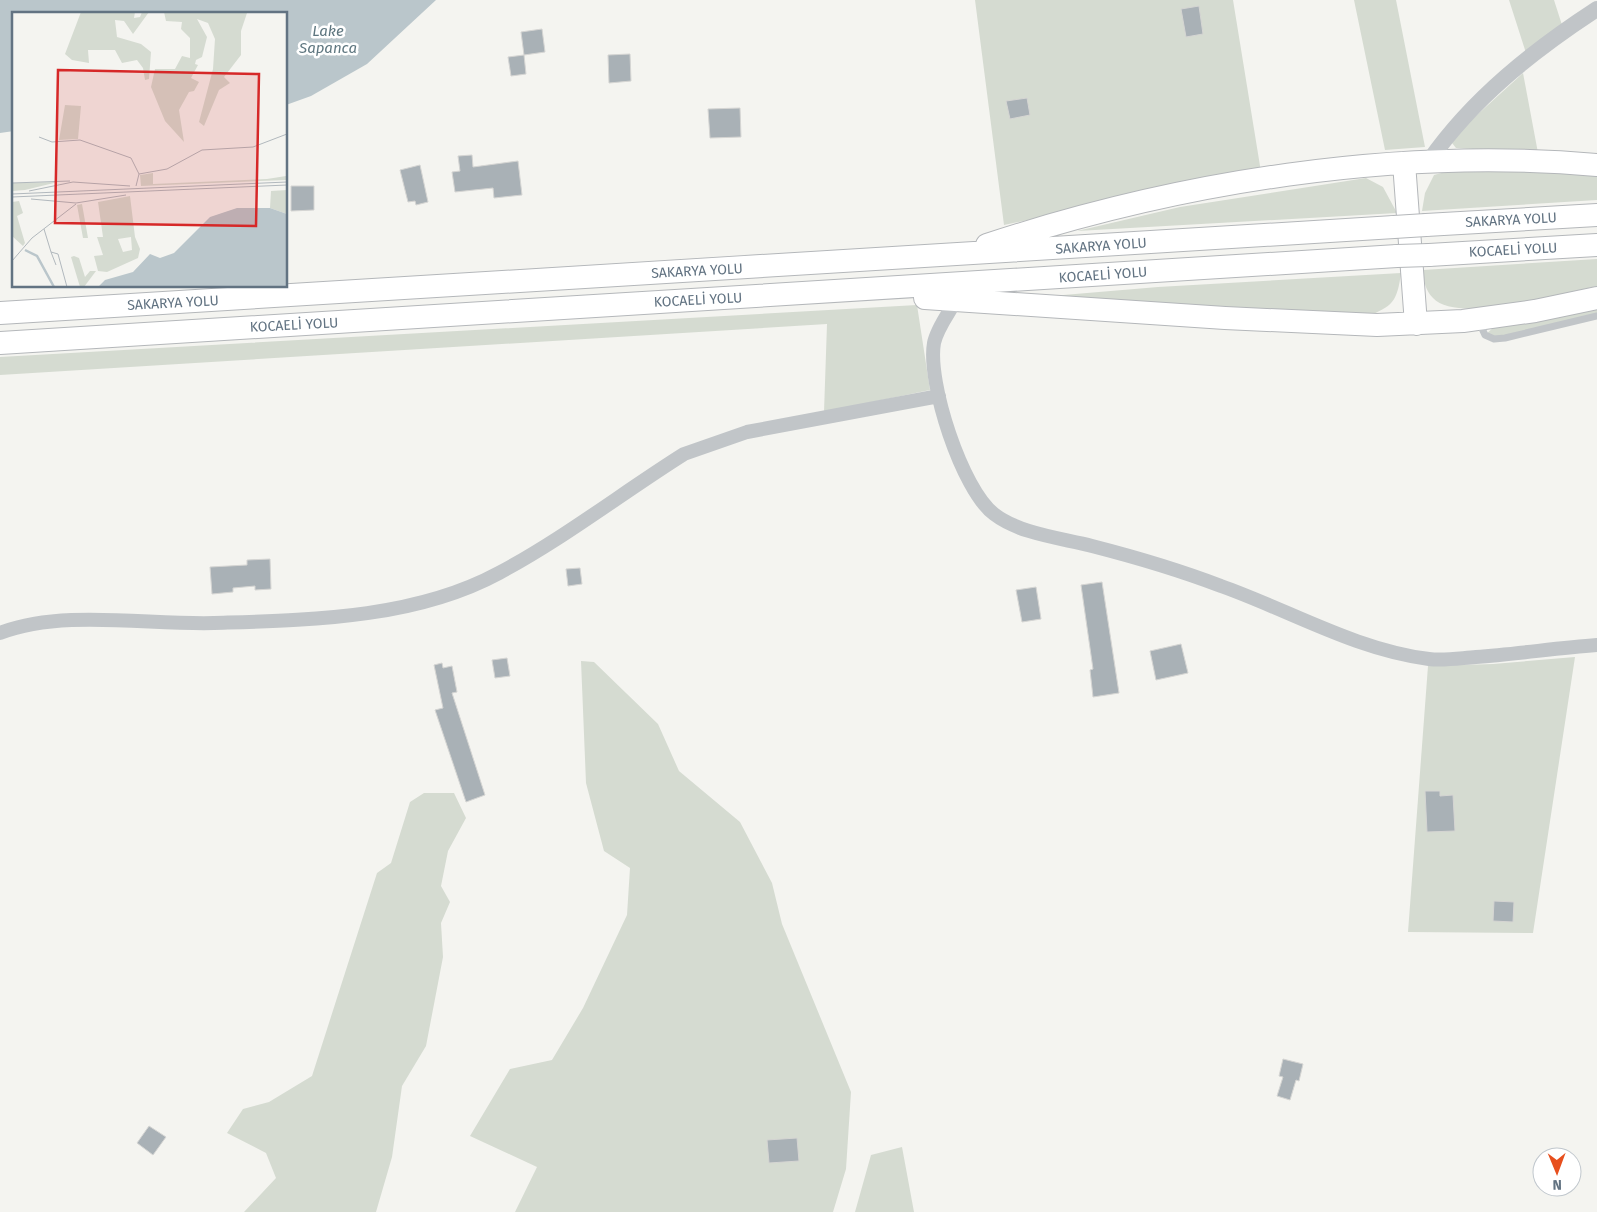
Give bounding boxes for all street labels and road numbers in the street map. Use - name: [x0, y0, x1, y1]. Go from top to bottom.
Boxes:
- street label: SAKARYA YOLU: [1465, 209, 1557, 231]
- street label: SAKARYA YOLU: [1055, 234, 1147, 258]
- street label: KOCAELİ YOLU: [1468, 238, 1558, 261]
- street label: SAKARYA YOLU: [651, 260, 743, 282]
- street label: KOCAELİ YOLU: [1058, 262, 1148, 287]
- street label: KOCAELİ YOLU: [653, 288, 743, 311]
- street label: SAKARYA YOLU: [127, 292, 219, 314]
- street label: KOCAELİ YOLU: [249, 313, 339, 336]

